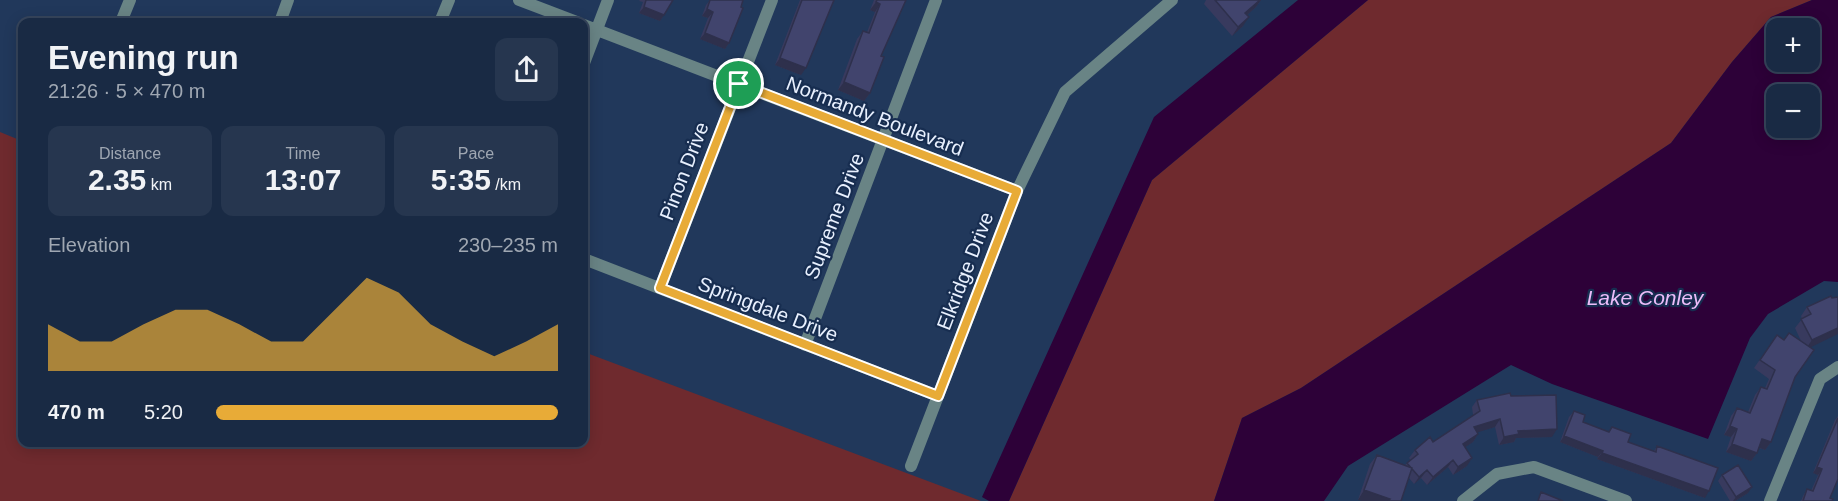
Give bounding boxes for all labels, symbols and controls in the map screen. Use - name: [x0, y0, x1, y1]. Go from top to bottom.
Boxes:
- map controls: [1766, 18, 1820, 138]
- button: +: [1766, 18, 1820, 72]
- button: share: [495, 38, 558, 101]
- text: Evening run: [48, 39, 239, 76]
- pin: [713, 58, 764, 109]
- icon: arrive: [722, 67, 755, 100]
- street label: Normandy Boulevard: [783, 72, 967, 160]
- text: 21:26 · 5 × 470 m: [48, 80, 205, 102]
- button: −: [1766, 84, 1820, 138]
- street label: Pinon Drive: [655, 119, 713, 223]
- text: Distance: [99, 145, 161, 162]
- text: Time: [286, 145, 320, 162]
- text: Pace: [458, 145, 494, 162]
- street label: Supreme Drive: [800, 150, 868, 282]
- text: 2.35: [88, 163, 146, 196]
- text: 13:07: [265, 163, 341, 196]
- text: 5:35: [431, 163, 491, 196]
- text: km: [146, 176, 172, 193]
- text: /km: [491, 176, 521, 193]
- street label: Elkridge Drive: [932, 209, 998, 333]
- text: Elevation: [48, 234, 130, 256]
- text: 230–235 m: [458, 234, 558, 256]
- street label: Springdale Drive: [695, 272, 841, 346]
- water label: Lake Conley: [1587, 286, 1705, 309]
- text: 470 m: [48, 401, 105, 423]
- text: 5:20: [144, 401, 183, 423]

